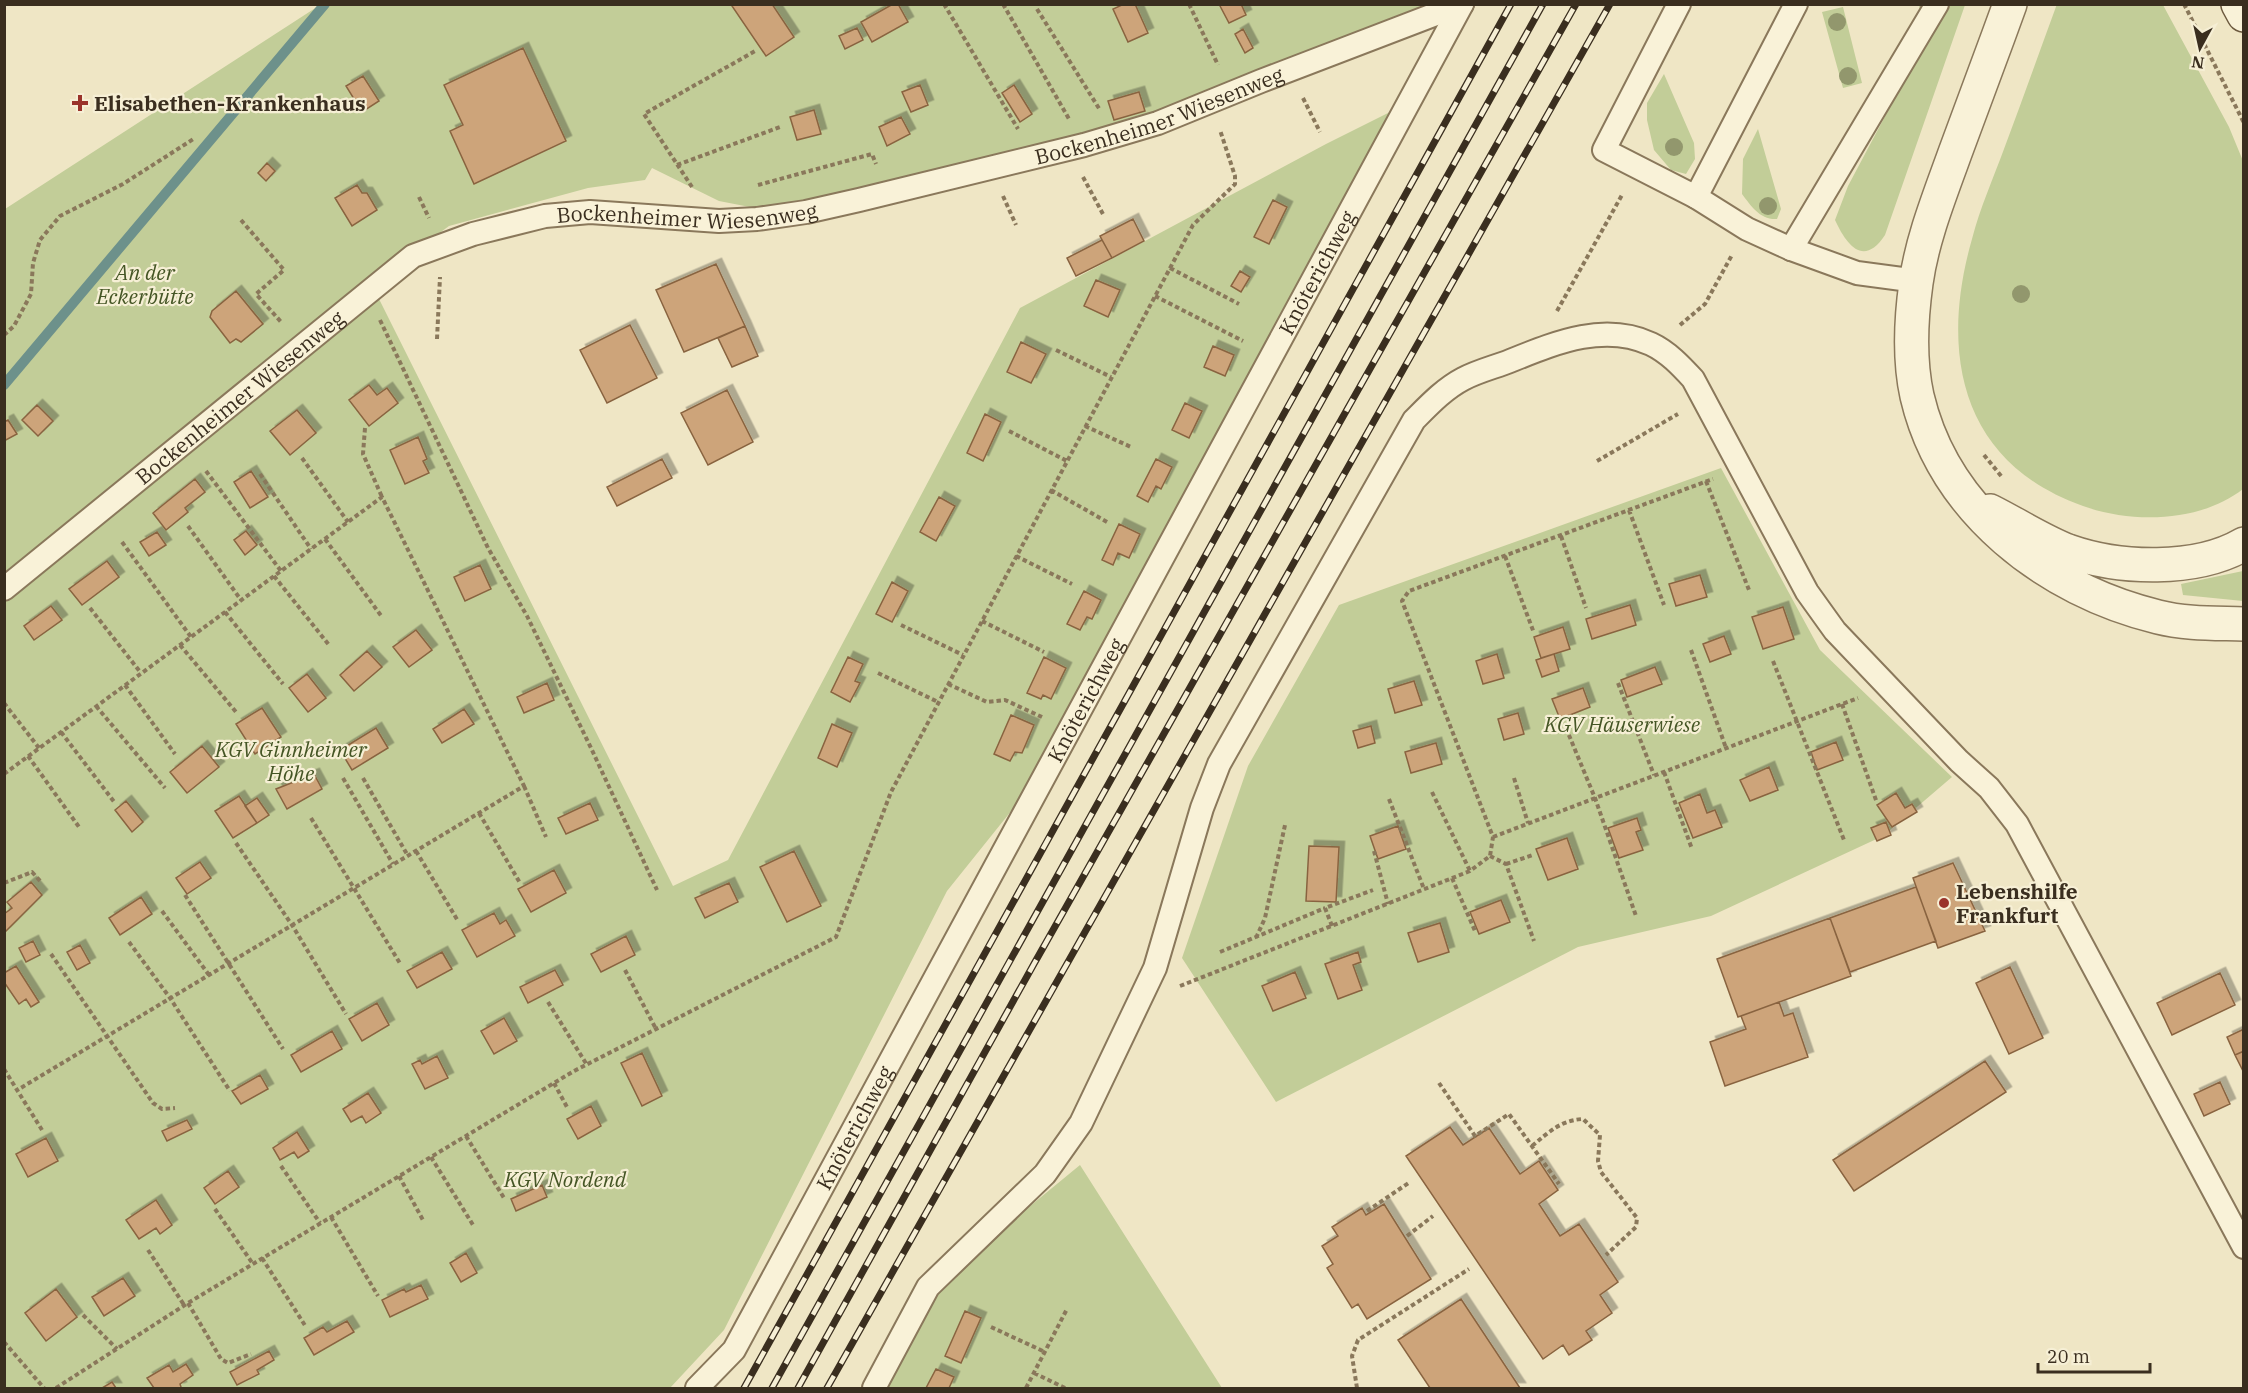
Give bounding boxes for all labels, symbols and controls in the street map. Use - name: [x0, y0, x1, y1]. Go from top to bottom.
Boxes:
- north arrow: [2170, 18, 2230, 78]
- text: N: [2190, 52, 2206, 74]
- street label: Bockenheimer Wiesenweg: [1032, 60, 1288, 171]
- place label: Elisabethen-Krankenhaus: [94, 89, 366, 117]
- marker: Elisabethen-Krankenhaus: [71, 94, 89, 112]
- street label: Bockenheimer Wiesenweg: [555, 196, 821, 235]
- street label: Knöterichweg: [1272, 205, 1362, 340]
- park label: An der Eckerbütte: [95, 258, 194, 310]
- street label: Bockenheimer Wiesenweg: [129, 303, 350, 491]
- street label: Knöterichweg: [1041, 633, 1131, 767]
- park label: KGV Häuserwiese: [1543, 710, 1701, 738]
- park label: KGV Ginnheimer Höhe: [214, 735, 368, 787]
- place label: Lebenshilfe Frankfurt: [1956, 877, 2078, 929]
- marker: Lebenshilfe Frankfurt: [1937, 896, 1951, 910]
- street label: Knöterichweg: [809, 1060, 900, 1194]
- park label: KGV Nordend: [503, 1165, 627, 1193]
- scale bar: [2038, 1336, 2150, 1374]
- text: 20 m: [2047, 1345, 2090, 1368]

